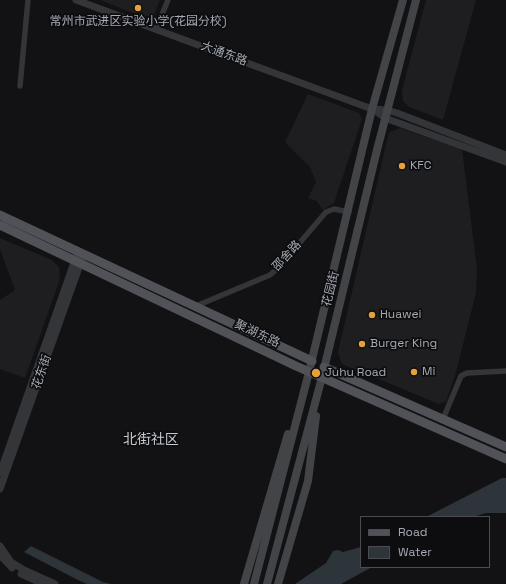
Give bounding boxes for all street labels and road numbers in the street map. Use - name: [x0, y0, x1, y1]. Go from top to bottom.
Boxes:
- street label: 大通东路: [199, 39, 249, 69]
- street label: 邵舍路: [270, 238, 304, 274]
- street label: 花园街: [320, 270, 342, 308]
- street label: 聚湖东路: [232, 317, 282, 351]
- street label: 花东街: [29, 353, 55, 391]

